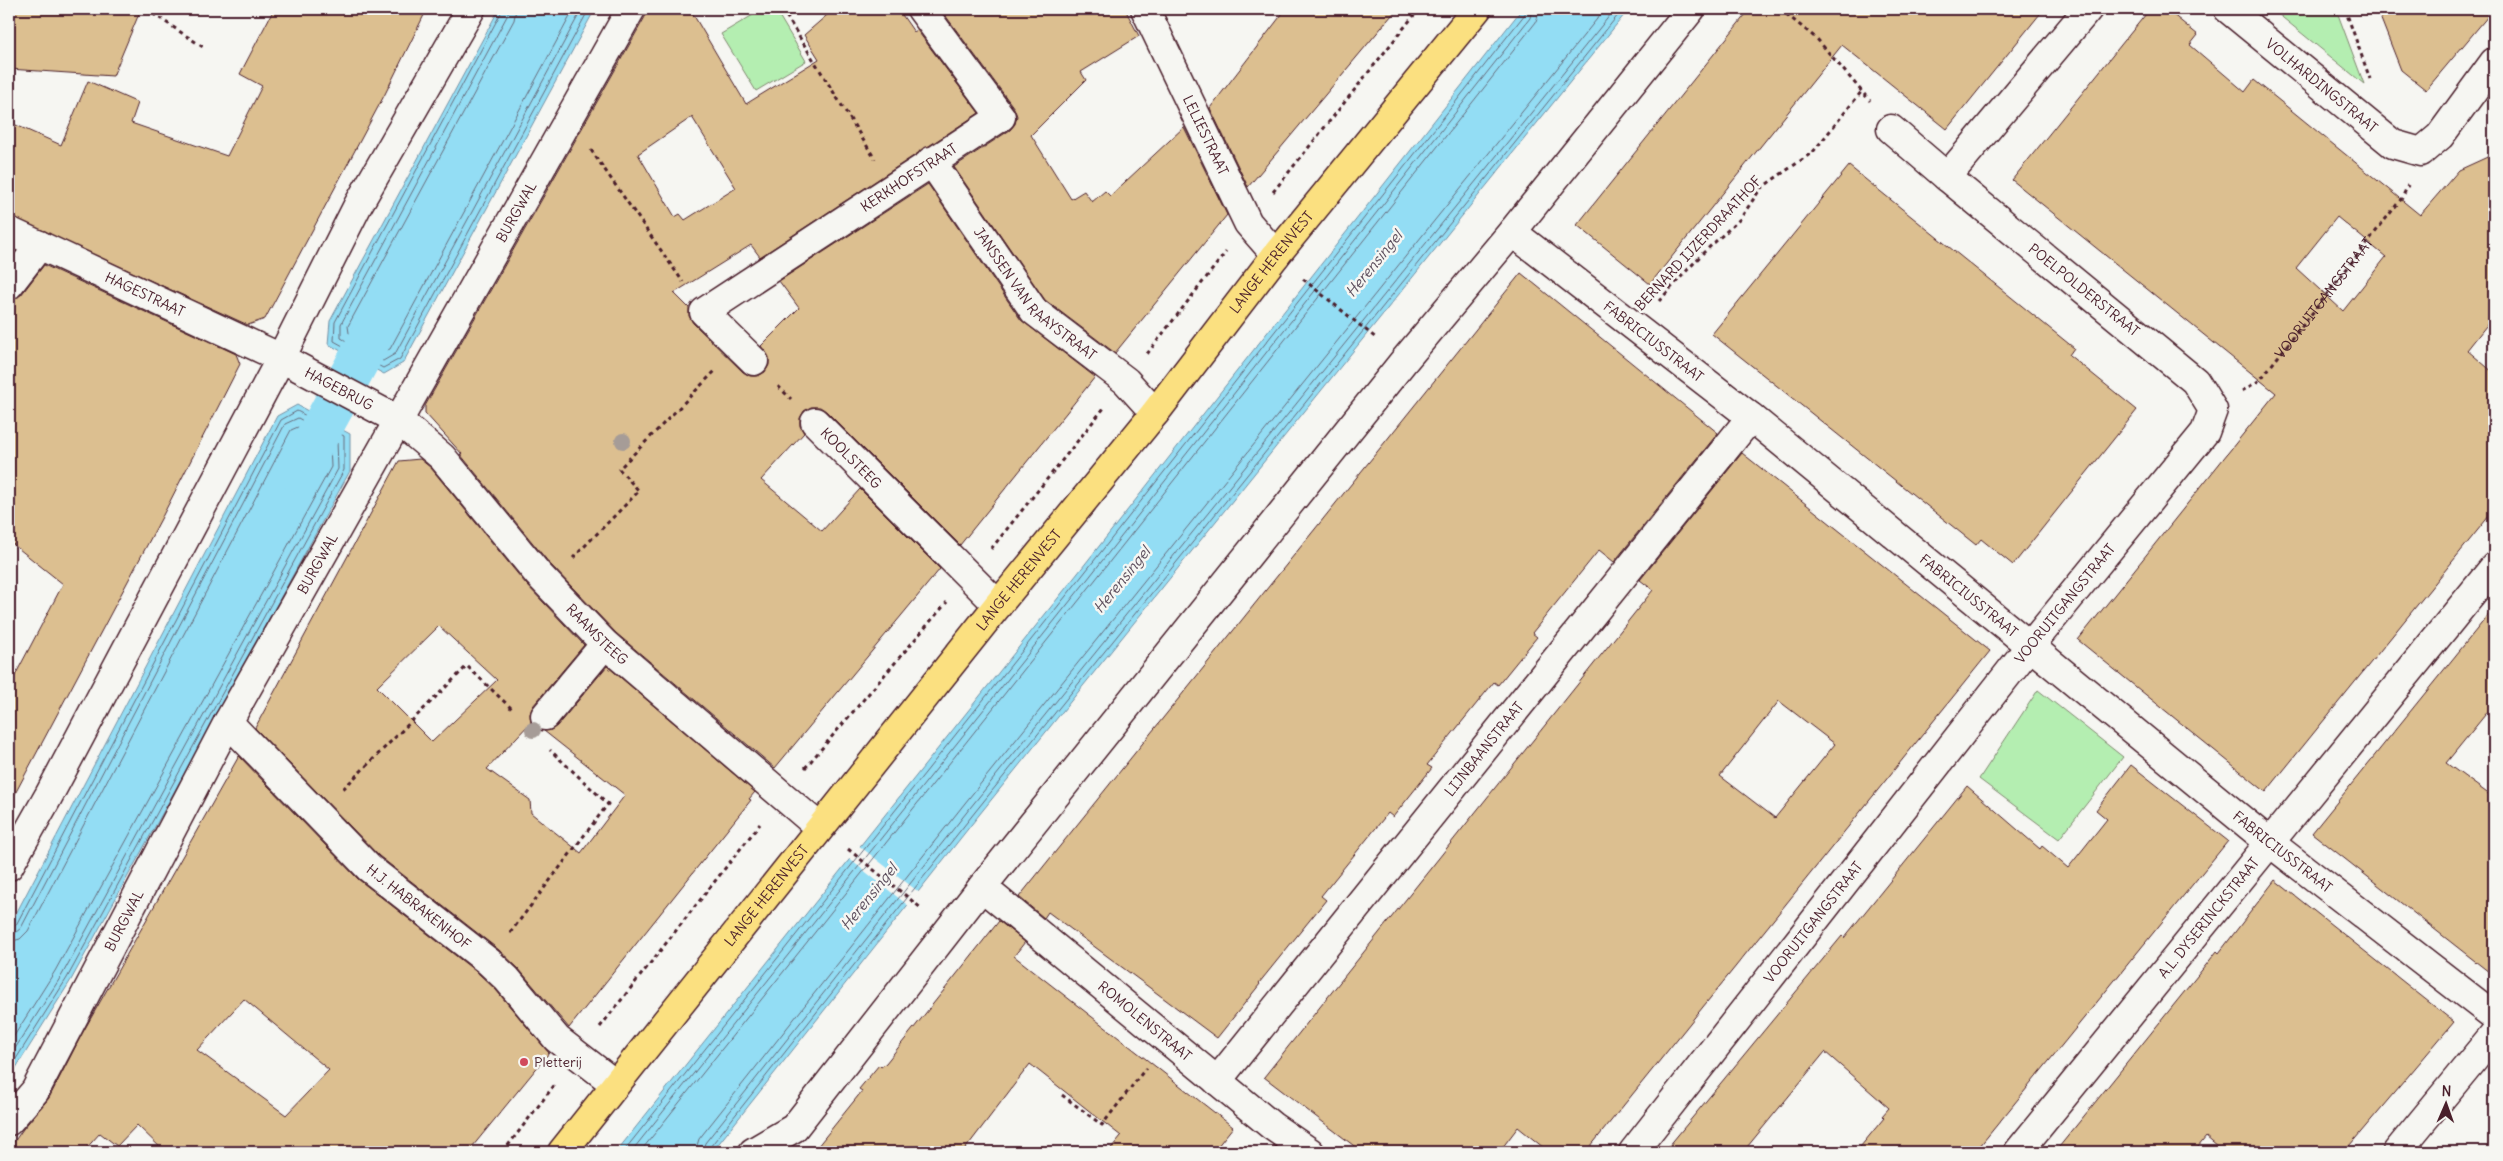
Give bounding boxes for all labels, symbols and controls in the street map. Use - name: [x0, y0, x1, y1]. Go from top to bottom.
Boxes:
- street label: VOLHARDINGSTRAAT: [2262, 35, 2381, 137]
- street label: LELIESTRAAT: [1179, 92, 1233, 178]
- street label: KERKHOFSTRAAT: [857, 139, 960, 216]
- street label: BERNARD IJZERDRAATHOF: [1631, 172, 1765, 314]
- street label: BURGWAL: [492, 178, 541, 245]
- street label: LANGE HERENVEST: [1226, 207, 1317, 317]
- street label: JANSSEN VAN RAAYSTRAAT: [970, 224, 1100, 364]
- water label: Herensingel: [1341, 225, 1408, 301]
- street label: VOORUITGANGSTRAAT: [2271, 234, 2377, 363]
- street label: POELPOLDERSTRAAT: [2025, 240, 2143, 340]
- street label: HAGESTRAAT: [102, 268, 188, 321]
- street label: FABRICIUSSTRAAT: [1600, 297, 1707, 386]
- street label: HAGEBRUG: [302, 363, 377, 414]
- street label: KOOLSTEEG: [817, 424, 885, 492]
- street label: LANGE HERENVEST: [972, 526, 1065, 634]
- street label: BURGWAL: [293, 530, 342, 597]
- street label: VOORUITGANGSTRAAT: [2011, 540, 2119, 667]
- water label: Herensingel: [1089, 541, 1156, 617]
- street label: FABRICIUSSTRAAT: [1916, 550, 2022, 641]
- street label: RAAMSTEEG: [562, 600, 632, 669]
- street label: LIJNBAANSTRAAT: [1441, 698, 1527, 800]
- street label: FABRICIUSSTRAAT: [2229, 807, 2336, 897]
- street label: LANGE HERENVEST: [720, 841, 812, 950]
- street label: A.L. DYSERINCKSTRAAT: [2154, 854, 2263, 982]
- water label: Herensingel: [836, 858, 903, 934]
- street label: VOORUITGANGSTRAAT: [1760, 858, 1866, 987]
- street label: H.J. HABRAKENHOF: [363, 860, 475, 953]
- street label: BURGWAL: [101, 887, 148, 954]
- street label: ROMOLENSTRAAT: [1094, 977, 1195, 1065]
- place label: Pletterij: [534, 1053, 582, 1071]
- marker: Pletterij: [518, 1056, 530, 1068]
- north arrow: [2420, 1078, 2470, 1128]
- text: N: [2441, 1082, 2452, 1100]

